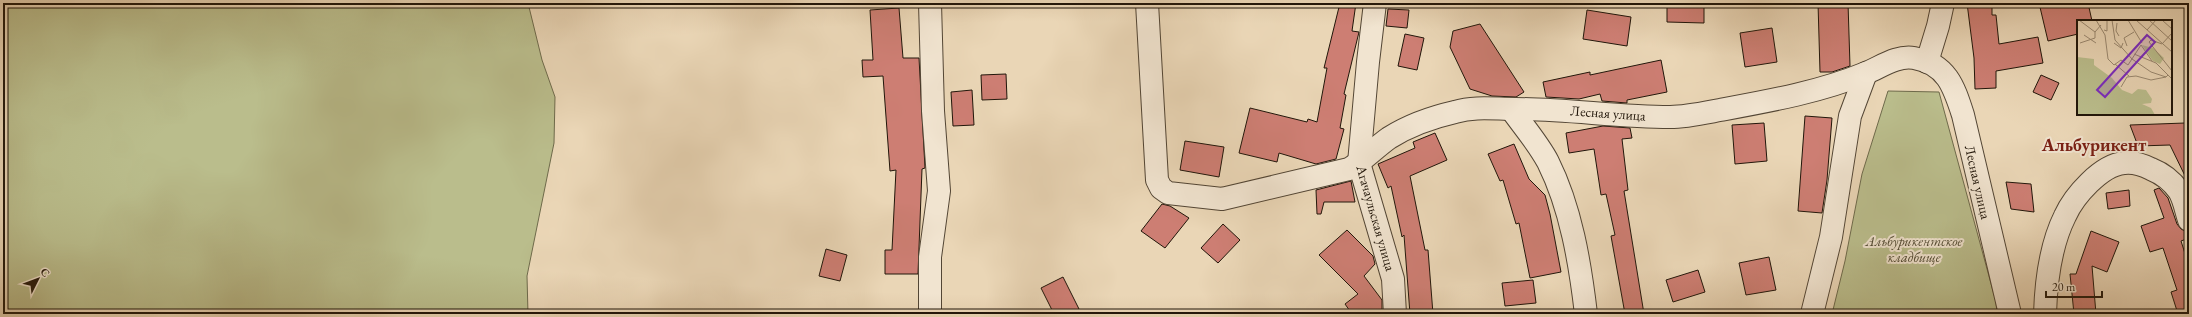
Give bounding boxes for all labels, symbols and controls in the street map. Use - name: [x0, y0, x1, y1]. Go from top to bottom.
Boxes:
- inset map: [2077, 20, 2172, 115]
- street label: Лесная улица: [1570, 101, 1647, 125]
- district label: Альбурикент: [2041, 133, 2146, 156]
- street label: Лесная улица: [1961, 143, 1995, 221]
- street label: Агачаульская улица: [1352, 162, 1400, 273]
- park label: Альбурикентское кладбище: [1865, 232, 1963, 266]
- north arrow: [18, 259, 58, 299]
- text: С: [38, 265, 53, 280]
- scale bar: [2046, 273, 2102, 299]
- text: 20 m: [2052, 279, 2076, 295]

